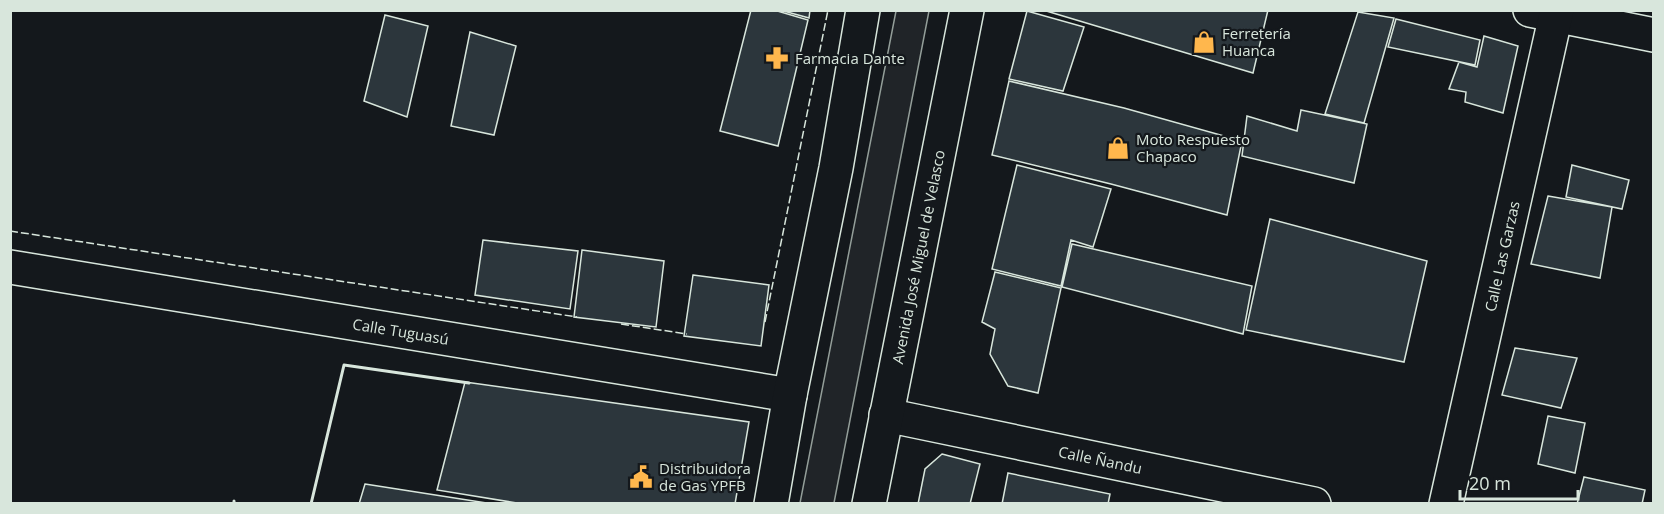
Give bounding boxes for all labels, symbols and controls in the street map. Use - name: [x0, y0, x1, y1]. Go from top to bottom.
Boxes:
- place label: Ferretería Huanca: [1222, 23, 1291, 60]
- shop icon: Ferretería Huanca: [1191, 29, 1217, 55]
- pharmacy icon: Farmacia Dante: [764, 45, 790, 71]
- place label: Farmacia Dante: [795, 48, 905, 68]
- place label: Moto Respuesto Chapaco: [1136, 129, 1250, 166]
- shop icon: Moto Respuesto Chapaco: [1105, 135, 1131, 161]
- street label: Avenida José Miguel de Velasco: [887, 148, 949, 366]
- street label: Calle Las Garzas: [1480, 199, 1524, 313]
- street label: Calle Tuguasú: [351, 313, 450, 349]
- street label: Calle Ñandu: [1057, 441, 1144, 478]
- place label: Distribuidora de Gas YPFB: [659, 458, 751, 495]
- scale bar: [1460, 463, 1578, 501]
- public building icon: Distribuidora de Gas YPFB: [628, 464, 654, 490]
- text: 20 m: [1469, 471, 1511, 495]

